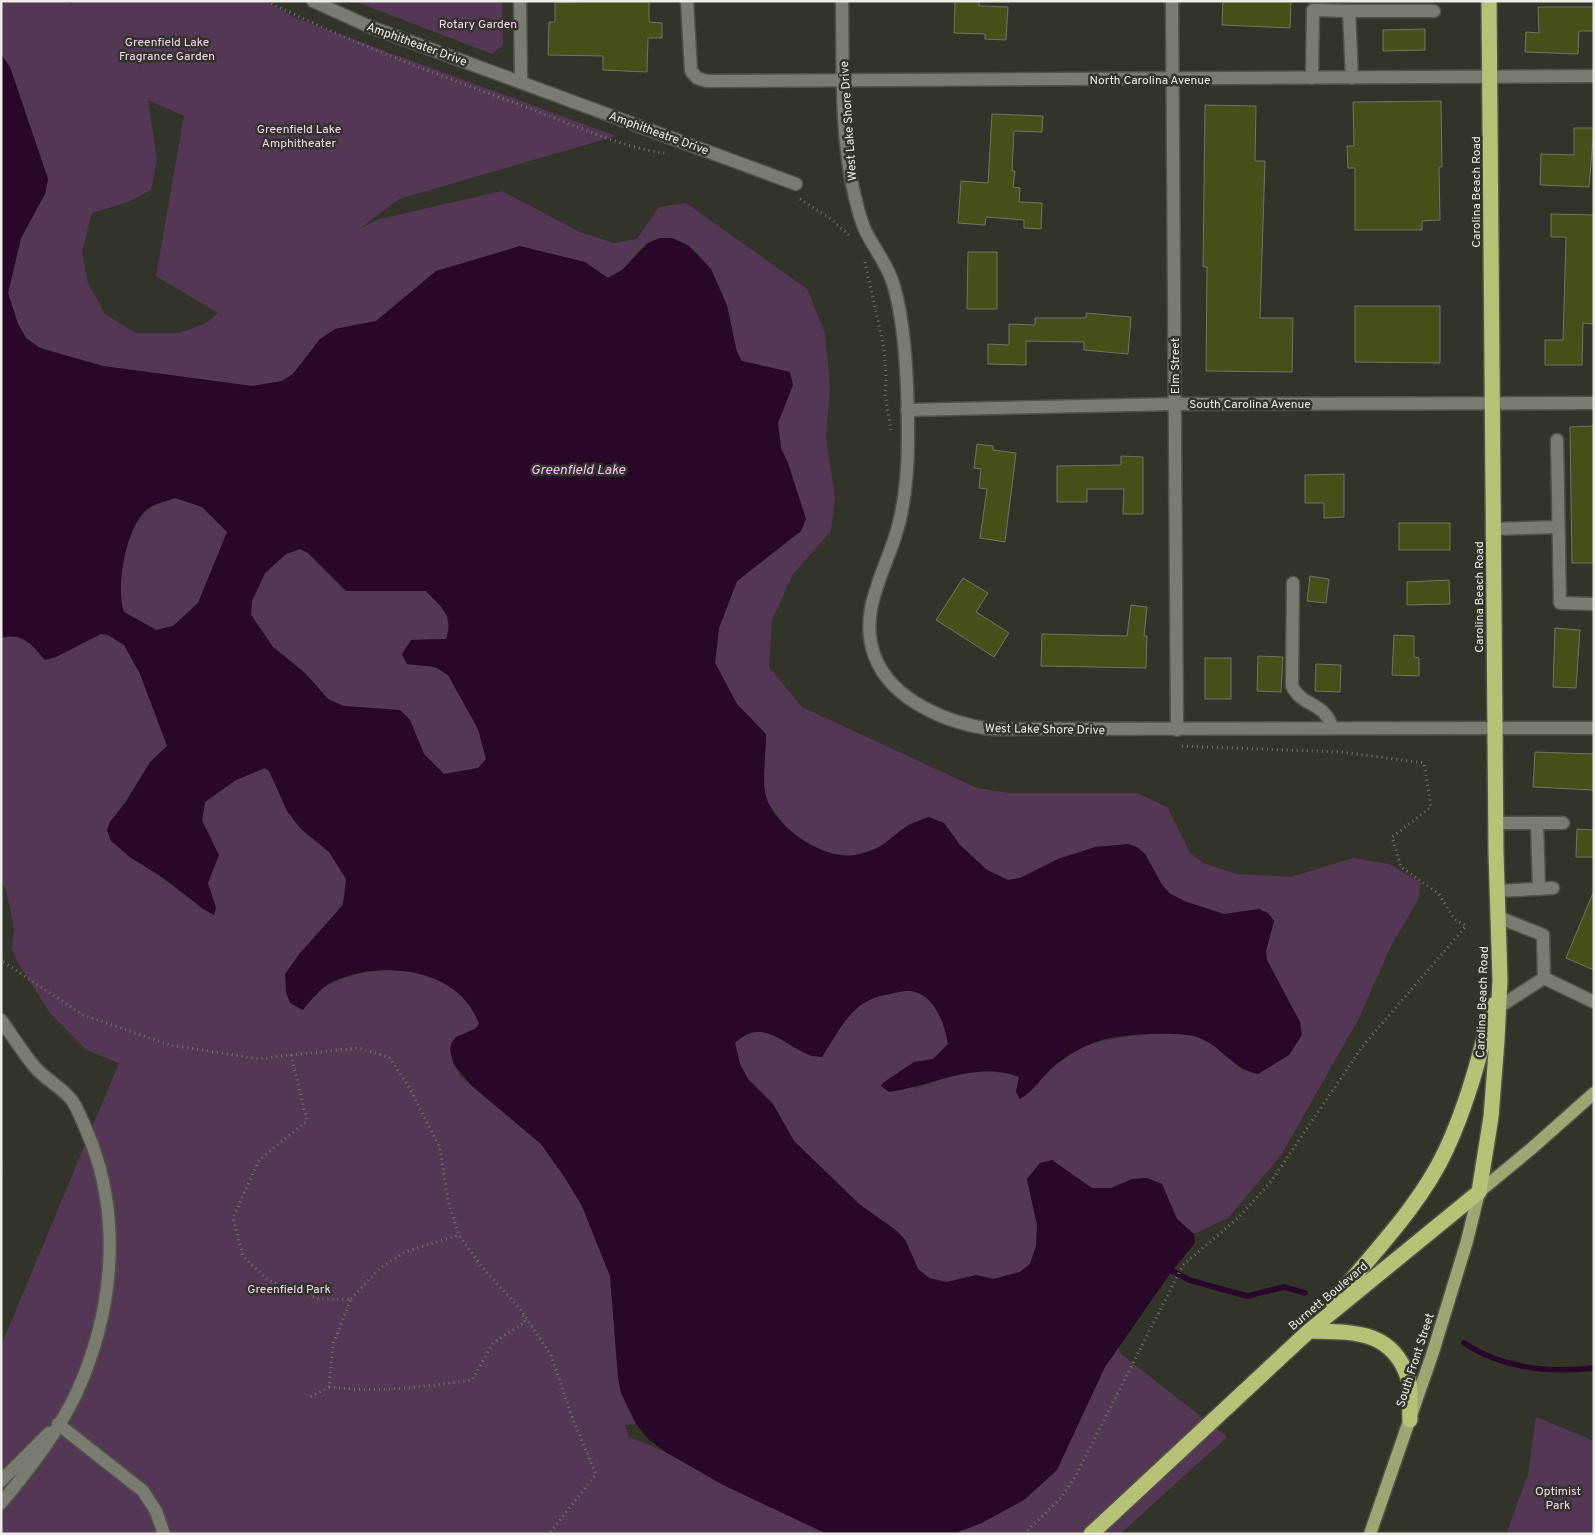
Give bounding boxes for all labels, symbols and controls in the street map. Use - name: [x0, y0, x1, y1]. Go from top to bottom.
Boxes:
- park label: Rotary Garden: [439, 17, 517, 33]
- street label: Amphitheater Drive: [364, 19, 469, 71]
- park label: Greenfield Lake Fragrance Garden: [119, 35, 215, 65]
- street label: West Lake Shore Drive: [837, 60, 861, 181]
- street label: North Carolina Avenue: [1090, 73, 1210, 89]
- street label: Amphitheatre Drive: [607, 108, 711, 159]
- park label: Greenfield Lake Amphitheater: [257, 122, 341, 152]
- street label: Carolina Beach Road: [1469, 136, 1485, 248]
- street label: Elm Street: [1168, 338, 1184, 394]
- street label: South Carolina Avenue: [1189, 397, 1311, 413]
- water label: Greenfield Lake: [531, 462, 626, 479]
- street label: Carolina Beach Road: [1472, 541, 1488, 653]
- street label: West Lake Shore Drive: [985, 721, 1105, 739]
- street label: Carolina Beach Road: [1473, 946, 1493, 1058]
- street label: Burnett Boulevard: [1286, 1259, 1372, 1335]
- park label: Greenfield Park: [247, 1282, 331, 1298]
- street label: South Front Street: [1393, 1311, 1439, 1409]
- park label: Optimist Park: [1535, 1484, 1581, 1514]

